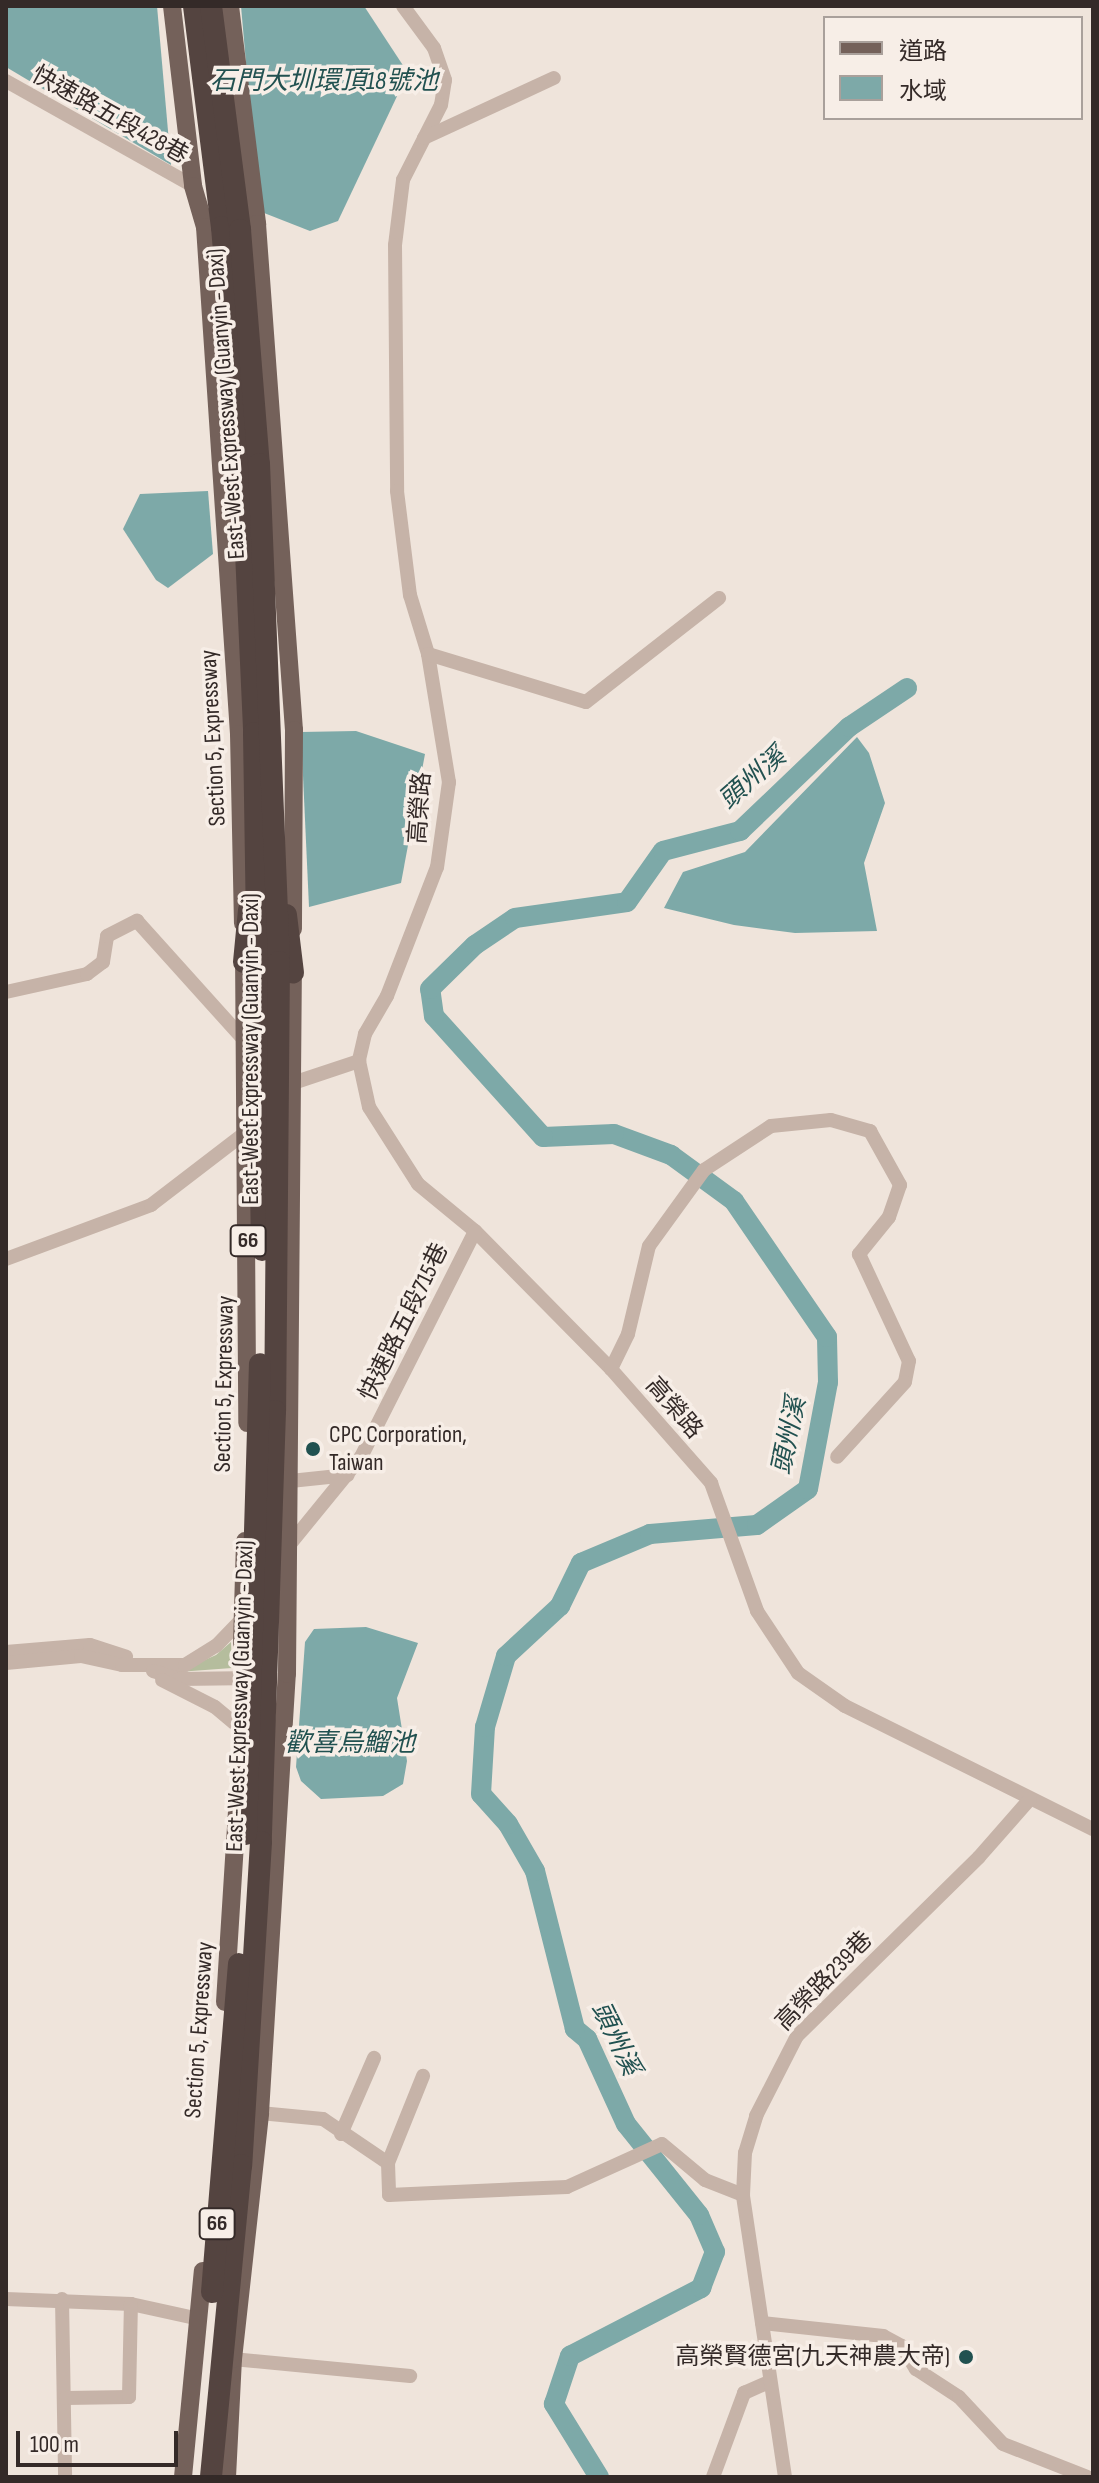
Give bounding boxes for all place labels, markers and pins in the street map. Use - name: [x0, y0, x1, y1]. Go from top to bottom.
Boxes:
- place label: CPC Corporation, Taiwan: [329, 1421, 467, 1477]
- marker: CPC Corporation, Taiwan: [304, 1440, 322, 1458]
- place label: 高榮賢德宮(九天神農大帝): [676, 2343, 950, 2371]
- marker: 高榮賢德宮(九天神農大帝): [957, 2348, 975, 2366]

